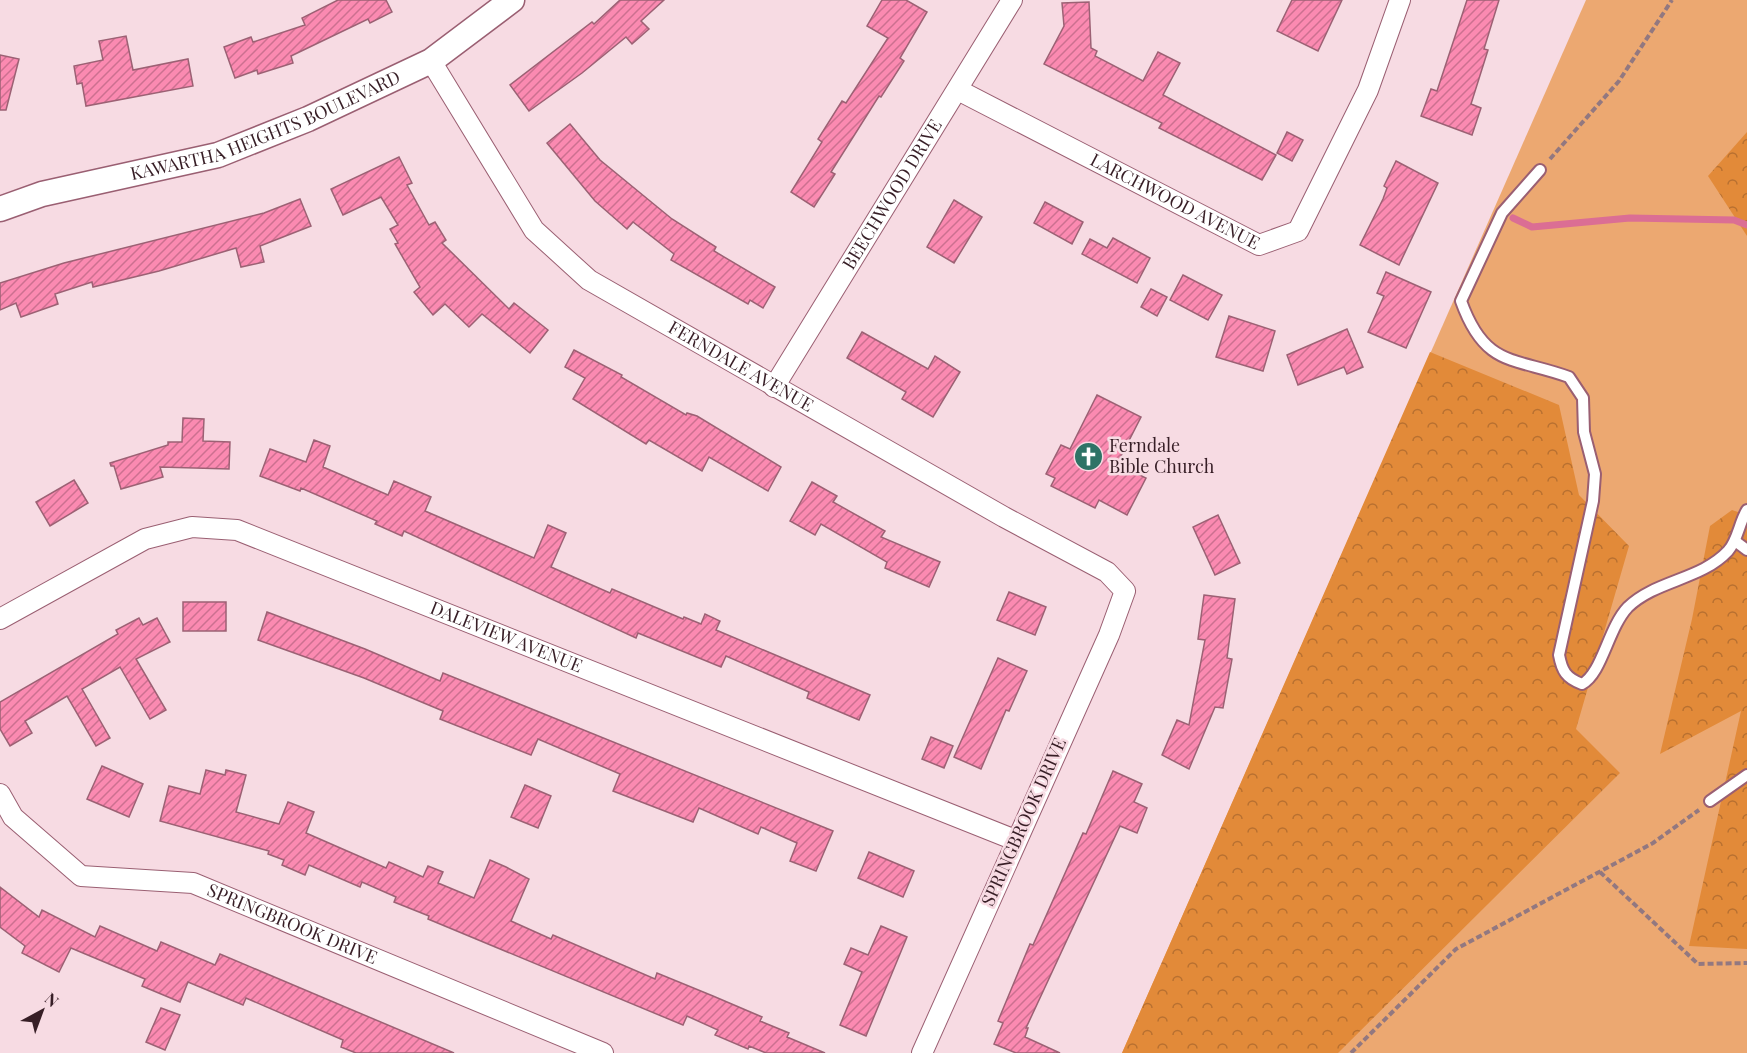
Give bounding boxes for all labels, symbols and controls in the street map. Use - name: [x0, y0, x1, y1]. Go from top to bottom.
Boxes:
- street label: KAWARTHA HEIGHTS BOULEVARD: [128, 64, 404, 185]
- street label: BEECHWOOD DRIVE: [836, 114, 947, 274]
- street label: LARCHWOOD AVENUE: [1087, 147, 1264, 254]
- street label: FERNDALE AVENUE: [664, 315, 818, 417]
- place label: Ferndale Bible Church: [1109, 433, 1215, 478]
- church icon: Ferndale Bible Church: [1072, 440, 1104, 472]
- street label: DALEVIEW AVENUE: [427, 595, 586, 677]
- street label: SPRINGBROOK DRIVE: [975, 734, 1071, 909]
- street label: SPRINGBROOK DRIVE: [204, 877, 381, 969]
- north arrow: [12, 981, 72, 1041]
- text: N: [41, 988, 64, 1011]

